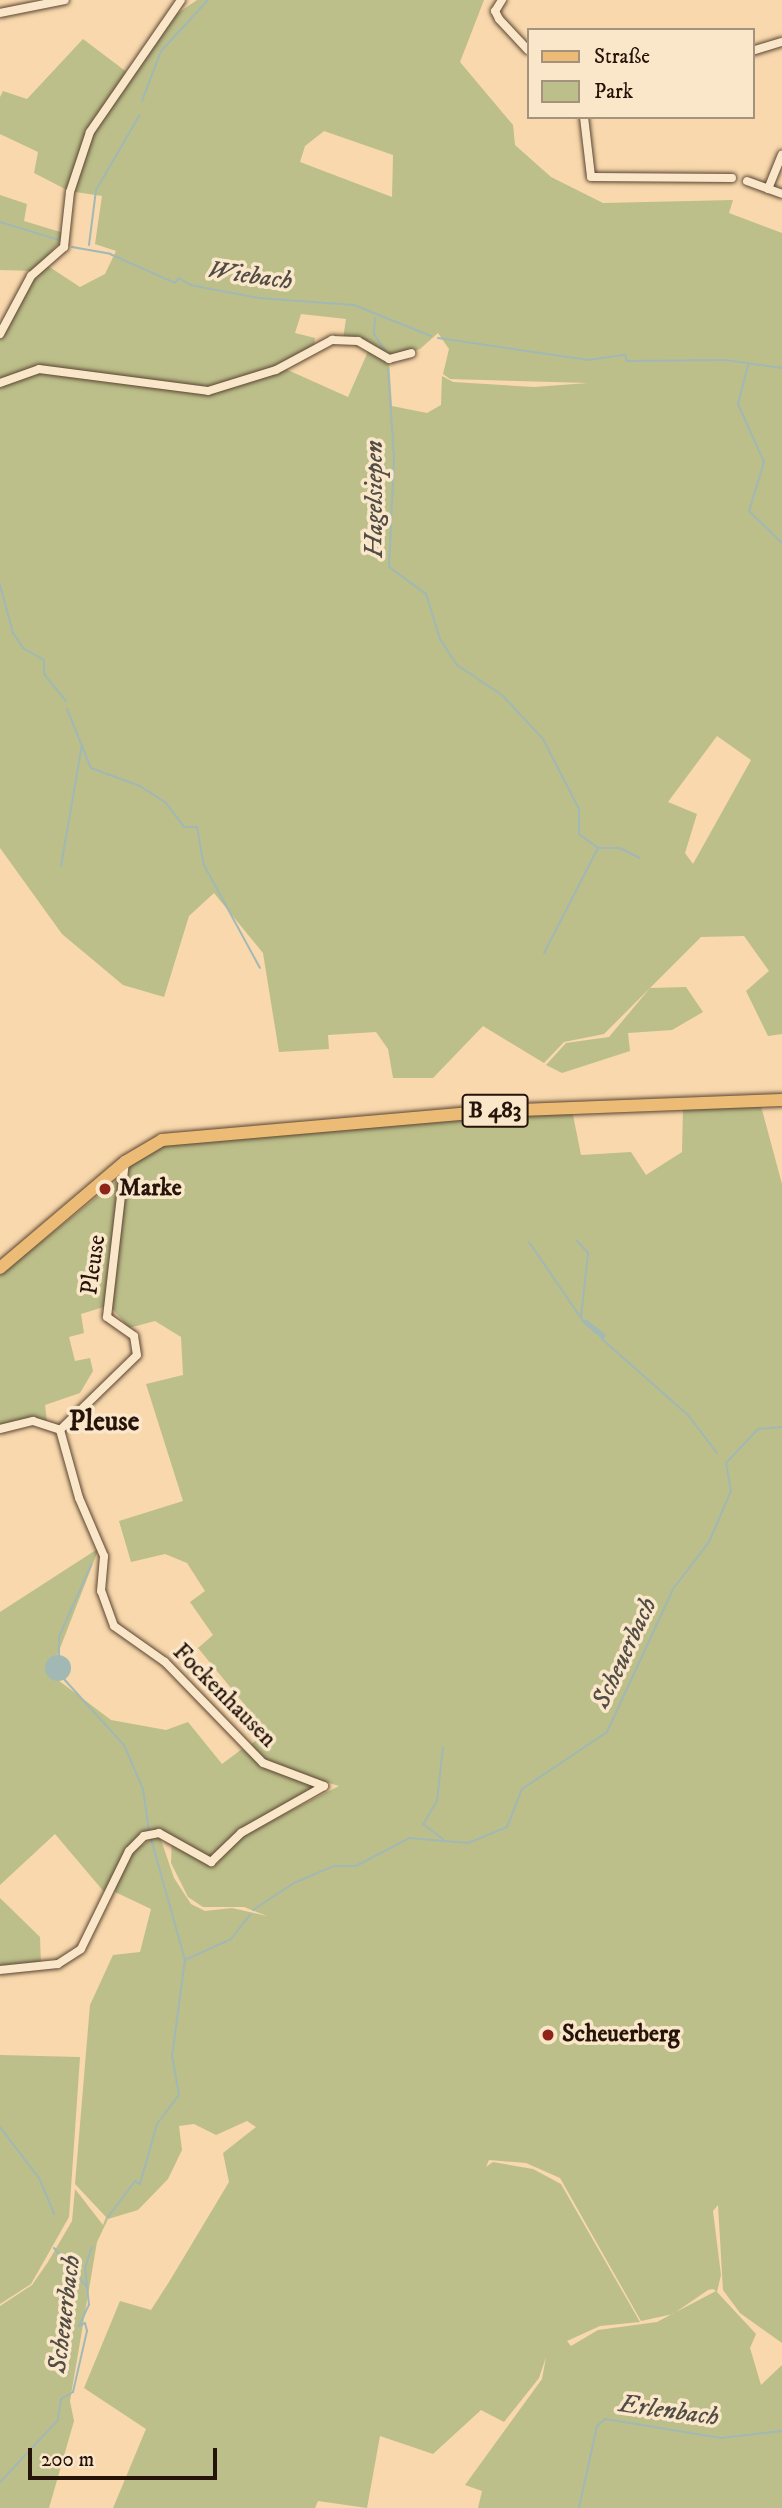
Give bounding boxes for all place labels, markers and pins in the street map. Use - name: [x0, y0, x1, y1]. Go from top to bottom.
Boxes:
- place label: Marke: [119, 1175, 182, 1203]
- marker: Marke: [97, 1181, 113, 1197]
- place label: Scheuerberg: [562, 2021, 680, 2049]
- marker: Scheuerberg: [540, 2027, 556, 2043]

